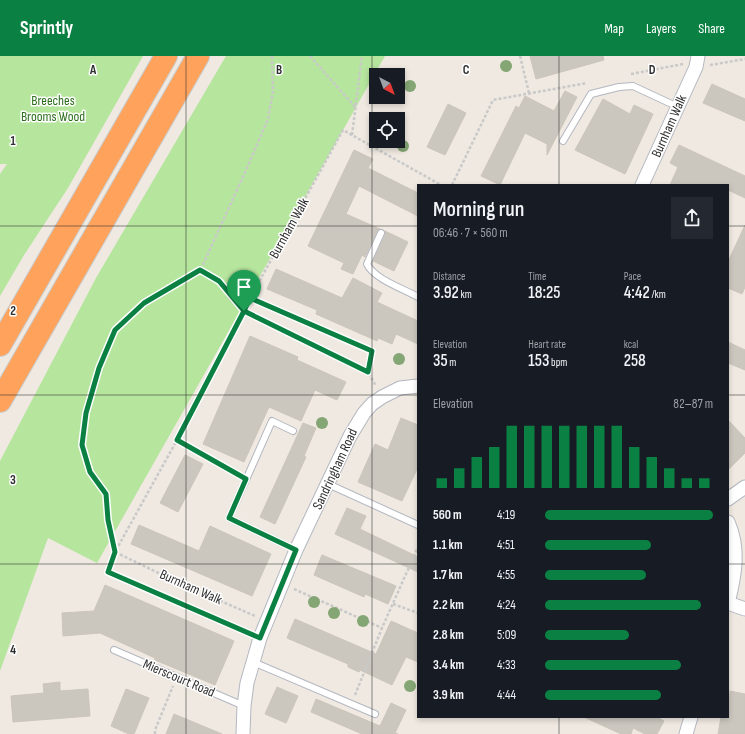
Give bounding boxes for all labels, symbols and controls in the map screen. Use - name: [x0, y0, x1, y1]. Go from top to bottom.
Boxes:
- text: Sprintly: [20, 17, 73, 40]
- text: Map: [604, 20, 624, 37]
- text: Layers: [646, 20, 676, 37]
- text: Share: [698, 20, 725, 37]
- text: A: [89, 62, 97, 78]
- text: B: [276, 62, 282, 78]
- text: C: [463, 62, 470, 78]
- text: D: [649, 62, 656, 78]
- north arrow: [369, 68, 405, 104]
- map controls: [369, 68, 405, 148]
- street label: Burnham Walk: [648, 91, 691, 160]
- park label: Breeches Brooms Wood: [21, 92, 85, 125]
- button: locate: [369, 112, 405, 148]
- text: 1: [10, 133, 16, 149]
- street label: Burnham Walk: [265, 194, 313, 261]
- text: Morning run: [433, 196, 524, 223]
- button: share: [671, 197, 713, 239]
- text: 06:46 · 7 × 560 m: [433, 225, 508, 241]
- pin: [227, 270, 261, 311]
- text: Distance: [433, 270, 465, 283]
- text: Time: [528, 270, 546, 283]
- text: Pace: [624, 270, 641, 283]
- icon: arrive: [233, 276, 255, 298]
- text: 3.92: [433, 283, 459, 303]
- text: 18:25: [528, 283, 560, 303]
- text: 4:42: [624, 283, 650, 303]
- text: km: [459, 288, 472, 301]
- text: /km: [650, 288, 666, 301]
- text: 2: [10, 303, 16, 319]
- text: Elevation: [433, 338, 467, 351]
- text: Heart rate: [528, 338, 566, 351]
- text: kcal: [624, 338, 638, 351]
- text: 35: [433, 351, 448, 371]
- text: 153: [528, 351, 549, 371]
- text: 258: [624, 351, 646, 371]
- text: m: [448, 356, 456, 369]
- text: bpm: [549, 356, 567, 369]
- text: Elevation: [433, 396, 473, 412]
- text: 82–87 m: [673, 396, 713, 412]
- street label: Sandringham Road: [309, 426, 361, 512]
- text: 3: [10, 472, 16, 488]
- text: 560 m: [433, 507, 462, 523]
- text: 4:19: [497, 507, 515, 523]
- text: 1.1 km: [433, 537, 463, 553]
- text: 4:51: [497, 537, 515, 553]
- street label: Burnham Walk: [157, 566, 226, 609]
- text: 1.7 km: [433, 567, 463, 583]
- text: 4:55: [497, 567, 515, 583]
- text: 2.2 km: [433, 597, 464, 613]
- text: 4:24: [497, 597, 516, 613]
- text: 2.8 km: [433, 627, 464, 643]
- text: 5:09: [497, 627, 516, 643]
- text: 4: [10, 642, 16, 658]
- street label: Mierscourt Road: [140, 655, 218, 701]
- text: 3.4 km: [433, 657, 464, 673]
- text: 4:33: [497, 657, 516, 673]
- text: 3.9 km: [433, 687, 464, 703]
- text: 4:44: [497, 687, 516, 703]

